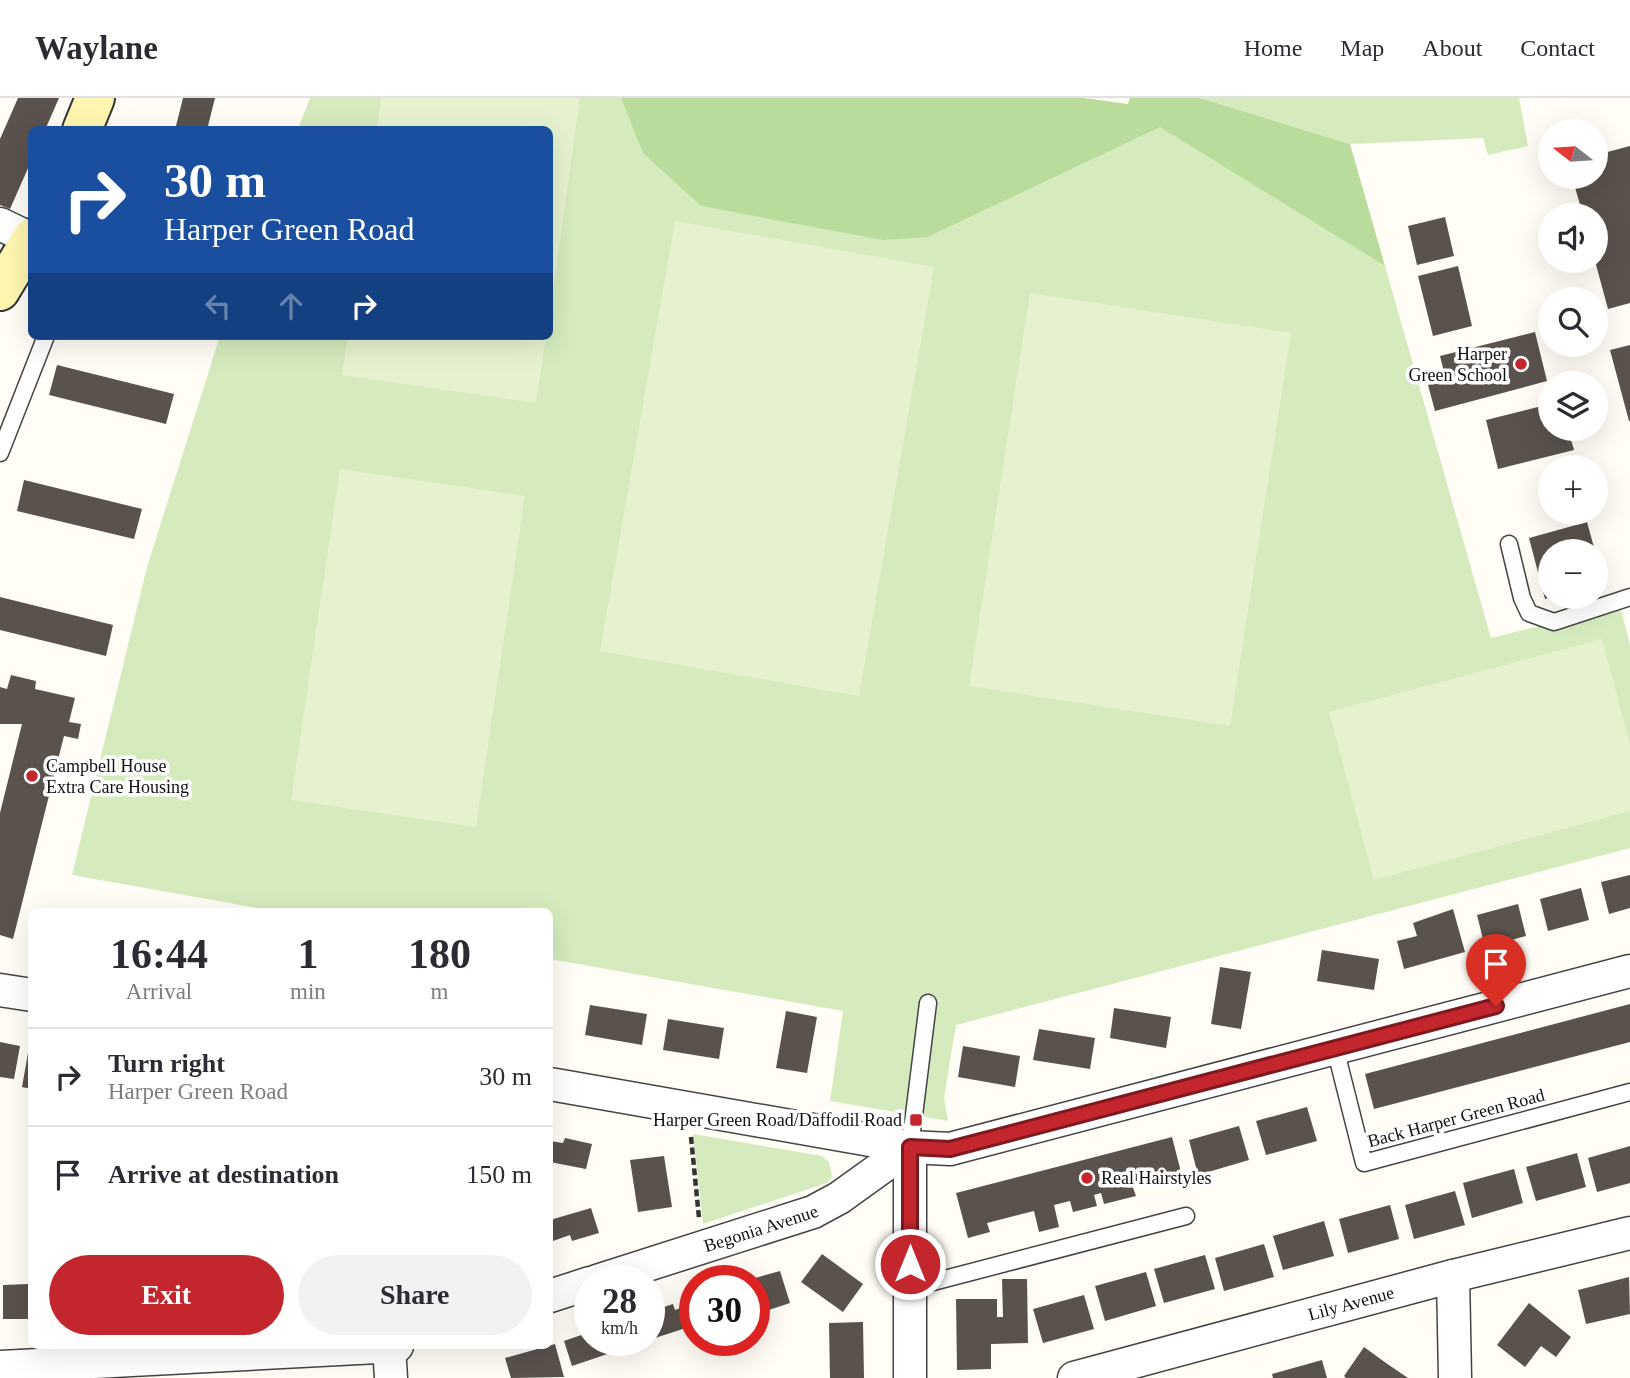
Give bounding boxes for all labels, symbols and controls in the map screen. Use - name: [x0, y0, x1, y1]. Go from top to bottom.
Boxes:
- text: Waylane: [35, 30, 158, 66]
- text: Home: [1244, 35, 1302, 61]
- text: Map: [1340, 35, 1384, 61]
- text: About: [1422, 35, 1482, 61]
- text: Contact: [1520, 35, 1595, 61]
- north arrow: [1538, 119, 1608, 189]
- map controls: [1538, 119, 1608, 609]
- text: 30 m: [164, 153, 266, 208]
- icon: right: [49, 154, 140, 245]
- button: sound: [1538, 203, 1608, 273]
- text: Harper Green Road: [164, 211, 415, 247]
- icon: left: [199, 287, 237, 325]
- icon: ahead: [272, 287, 310, 325]
- icon: right: [345, 287, 383, 325]
- button: search: [1538, 287, 1608, 357]
- place label: Harper Green School: [1409, 344, 1507, 385]
- marker: Harper Green School: [1513, 356, 1529, 372]
- button: layers: [1538, 371, 1608, 441]
- button: +: [1538, 455, 1608, 525]
- button: −: [1538, 539, 1608, 609]
- place label: Campbell House Extra Care Housing: [46, 756, 189, 797]
- marker: Campbell House Extra Care Housing: [24, 768, 40, 784]
- text: 16:44: [110, 931, 208, 977]
- text: 1: [297, 931, 318, 977]
- text: 180: [408, 931, 471, 977]
- pin: [1466, 934, 1526, 1006]
- icon: arrive: [1477, 945, 1515, 983]
- text: Arrival: [126, 979, 192, 1004]
- text: min: [290, 979, 326, 1004]
- text: m: [430, 979, 448, 1004]
- text: Turn right: [108, 1049, 225, 1078]
- icon: right: [49, 1058, 87, 1096]
- text: 30 m: [479, 1062, 532, 1091]
- text: Harper Green Road: [108, 1079, 288, 1104]
- street label: Back Harper Green Road: [1365, 1085, 1547, 1151]
- place label: Harper Green Road/Daffodil Road: [653, 1110, 902, 1130]
- marker: Harper Green Road/Daffodil Road: [908, 1112, 924, 1128]
- icon: arrive: [49, 1156, 87, 1194]
- text: Arrive at destination: [108, 1160, 339, 1189]
- text: 150 m: [466, 1160, 532, 1189]
- place label: Real Hairstyles: [1101, 1168, 1211, 1188]
- marker: Real Hairstyles: [1079, 1170, 1095, 1186]
- street label: Begonia Avenue: [701, 1201, 822, 1256]
- position arrow: [873, 1227, 947, 1301]
- button: Exit: [49, 1255, 284, 1335]
- button: Share: [298, 1255, 532, 1335]
- speed limit sign: 30: [679, 1265, 770, 1356]
- text: 28: [602, 1282, 637, 1321]
- street label: Lily Avenue: [1306, 1282, 1396, 1325]
- text: km/h: [601, 1318, 638, 1338]

